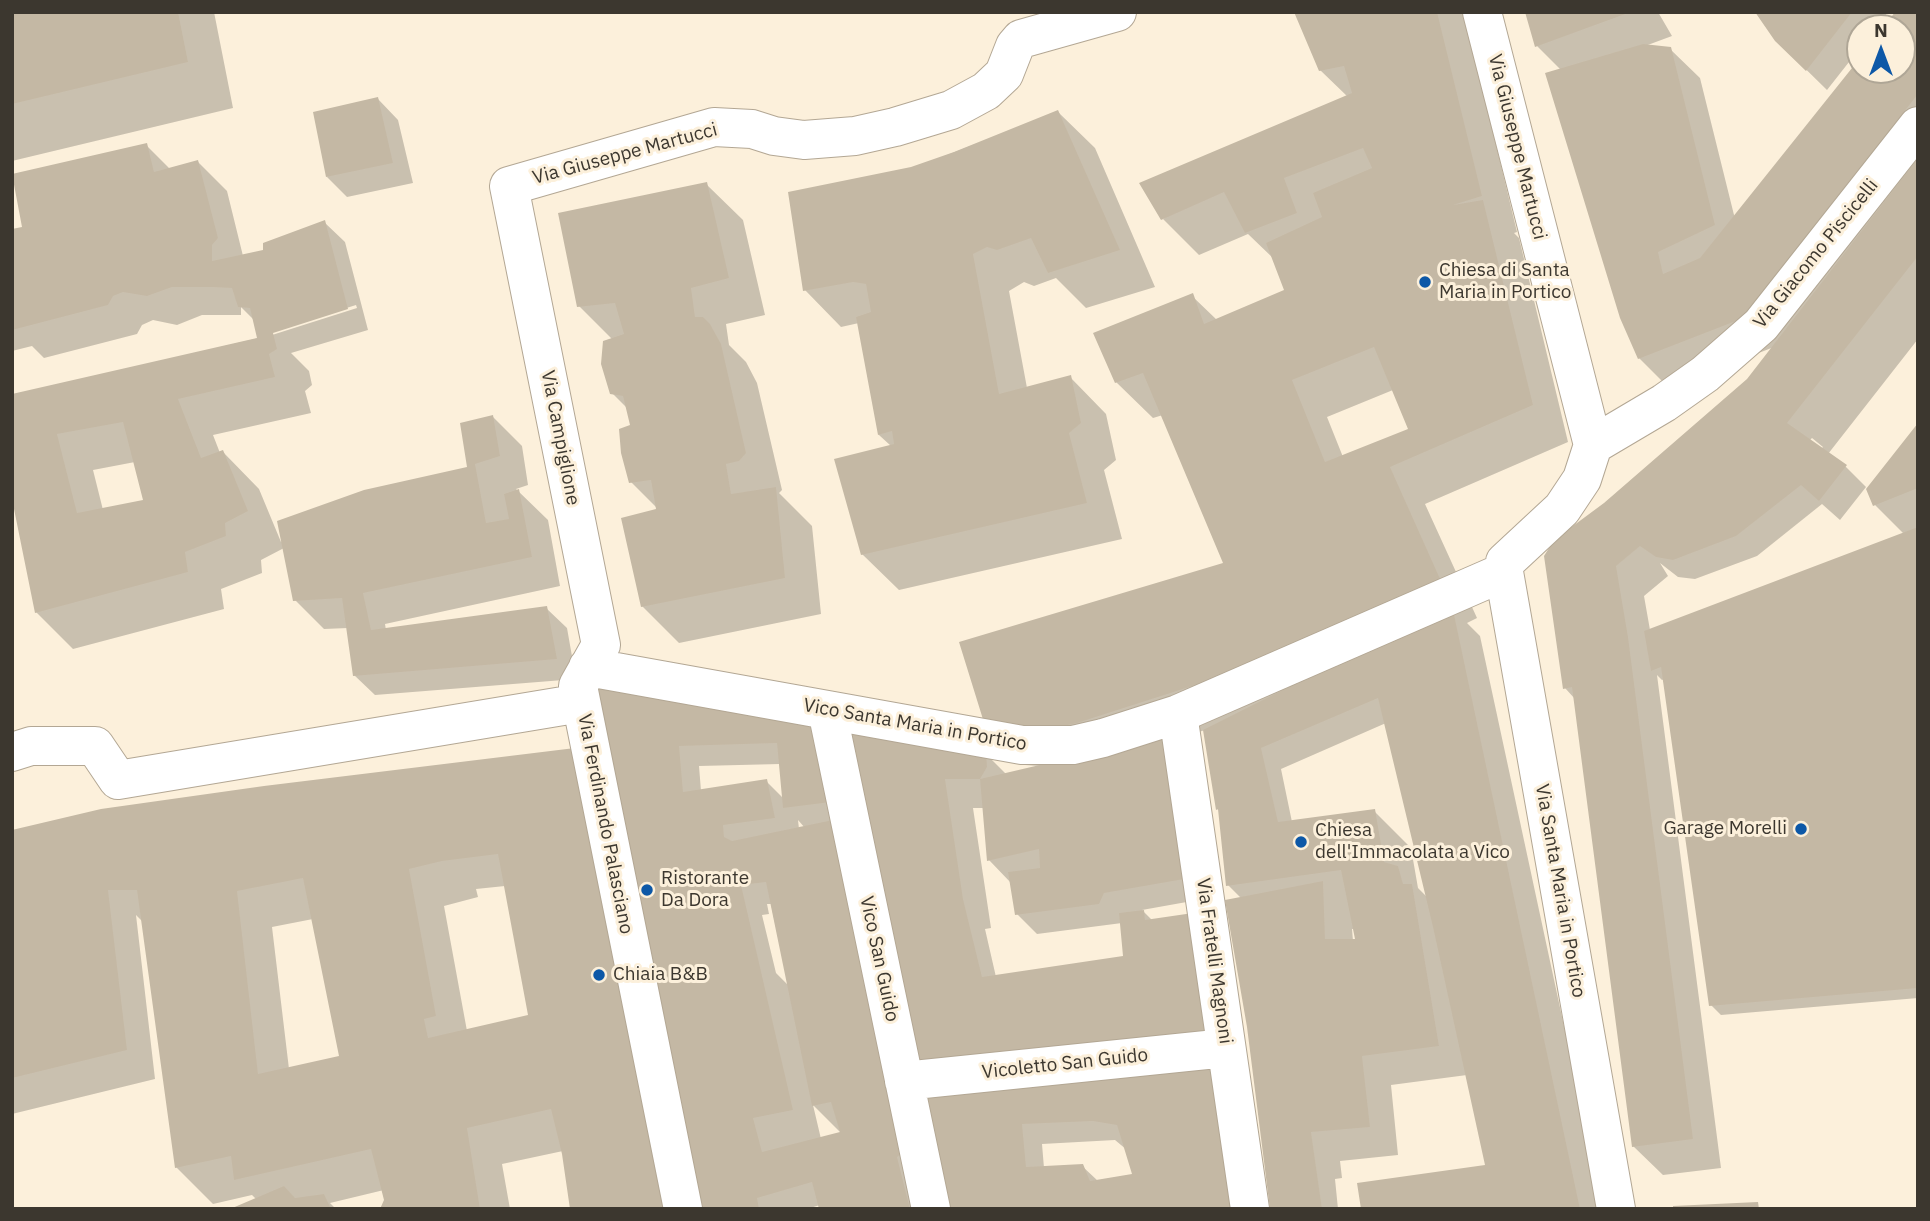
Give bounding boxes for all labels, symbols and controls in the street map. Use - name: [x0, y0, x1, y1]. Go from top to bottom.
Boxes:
- north arrow: [1846, 14, 1916, 84]
- text: N: [1874, 18, 1888, 42]
- street label: Via Giuseppe Martucci: [1483, 52, 1551, 242]
- street label: Via Giuseppe Martucci: [530, 118, 720, 190]
- street label: Via Giacomo Piscicelli: [1749, 175, 1883, 333]
- place label: Chiesa di Santa Maria in Portico: [1439, 260, 1571, 304]
- marker: Chiesa di Santa Maria in Portico: [1417, 274, 1433, 290]
- street label: Via Campiglione: [536, 369, 584, 507]
- street label: Vico Santa Maria in Portico: [802, 694, 1028, 756]
- street label: Via Ferdinando Palasciano: [572, 712, 638, 936]
- street label: Via Santa Maria in Portico: [1530, 782, 1590, 1000]
- place label: Garage Morelli: [1663, 818, 1787, 840]
- place label: Chiesa dell'Immacolata a Vico: [1315, 820, 1510, 864]
- marker: Garage Morelli: [1793, 821, 1809, 837]
- marker: Chiesa dell'Immacolata a Vico: [1293, 834, 1309, 850]
- place label: Ristorante Da Dora: [661, 868, 749, 912]
- street label: Via Fratelli Magnoni: [1191, 877, 1237, 1045]
- marker: Ristorante Da Dora: [639, 882, 655, 898]
- street label: Vico San Guido: [855, 894, 903, 1024]
- place label: Chiaia B&B: [613, 964, 708, 986]
- marker: Chiaia B&B: [591, 967, 607, 983]
- street label: Vicoletto San Guido: [981, 1044, 1149, 1084]

